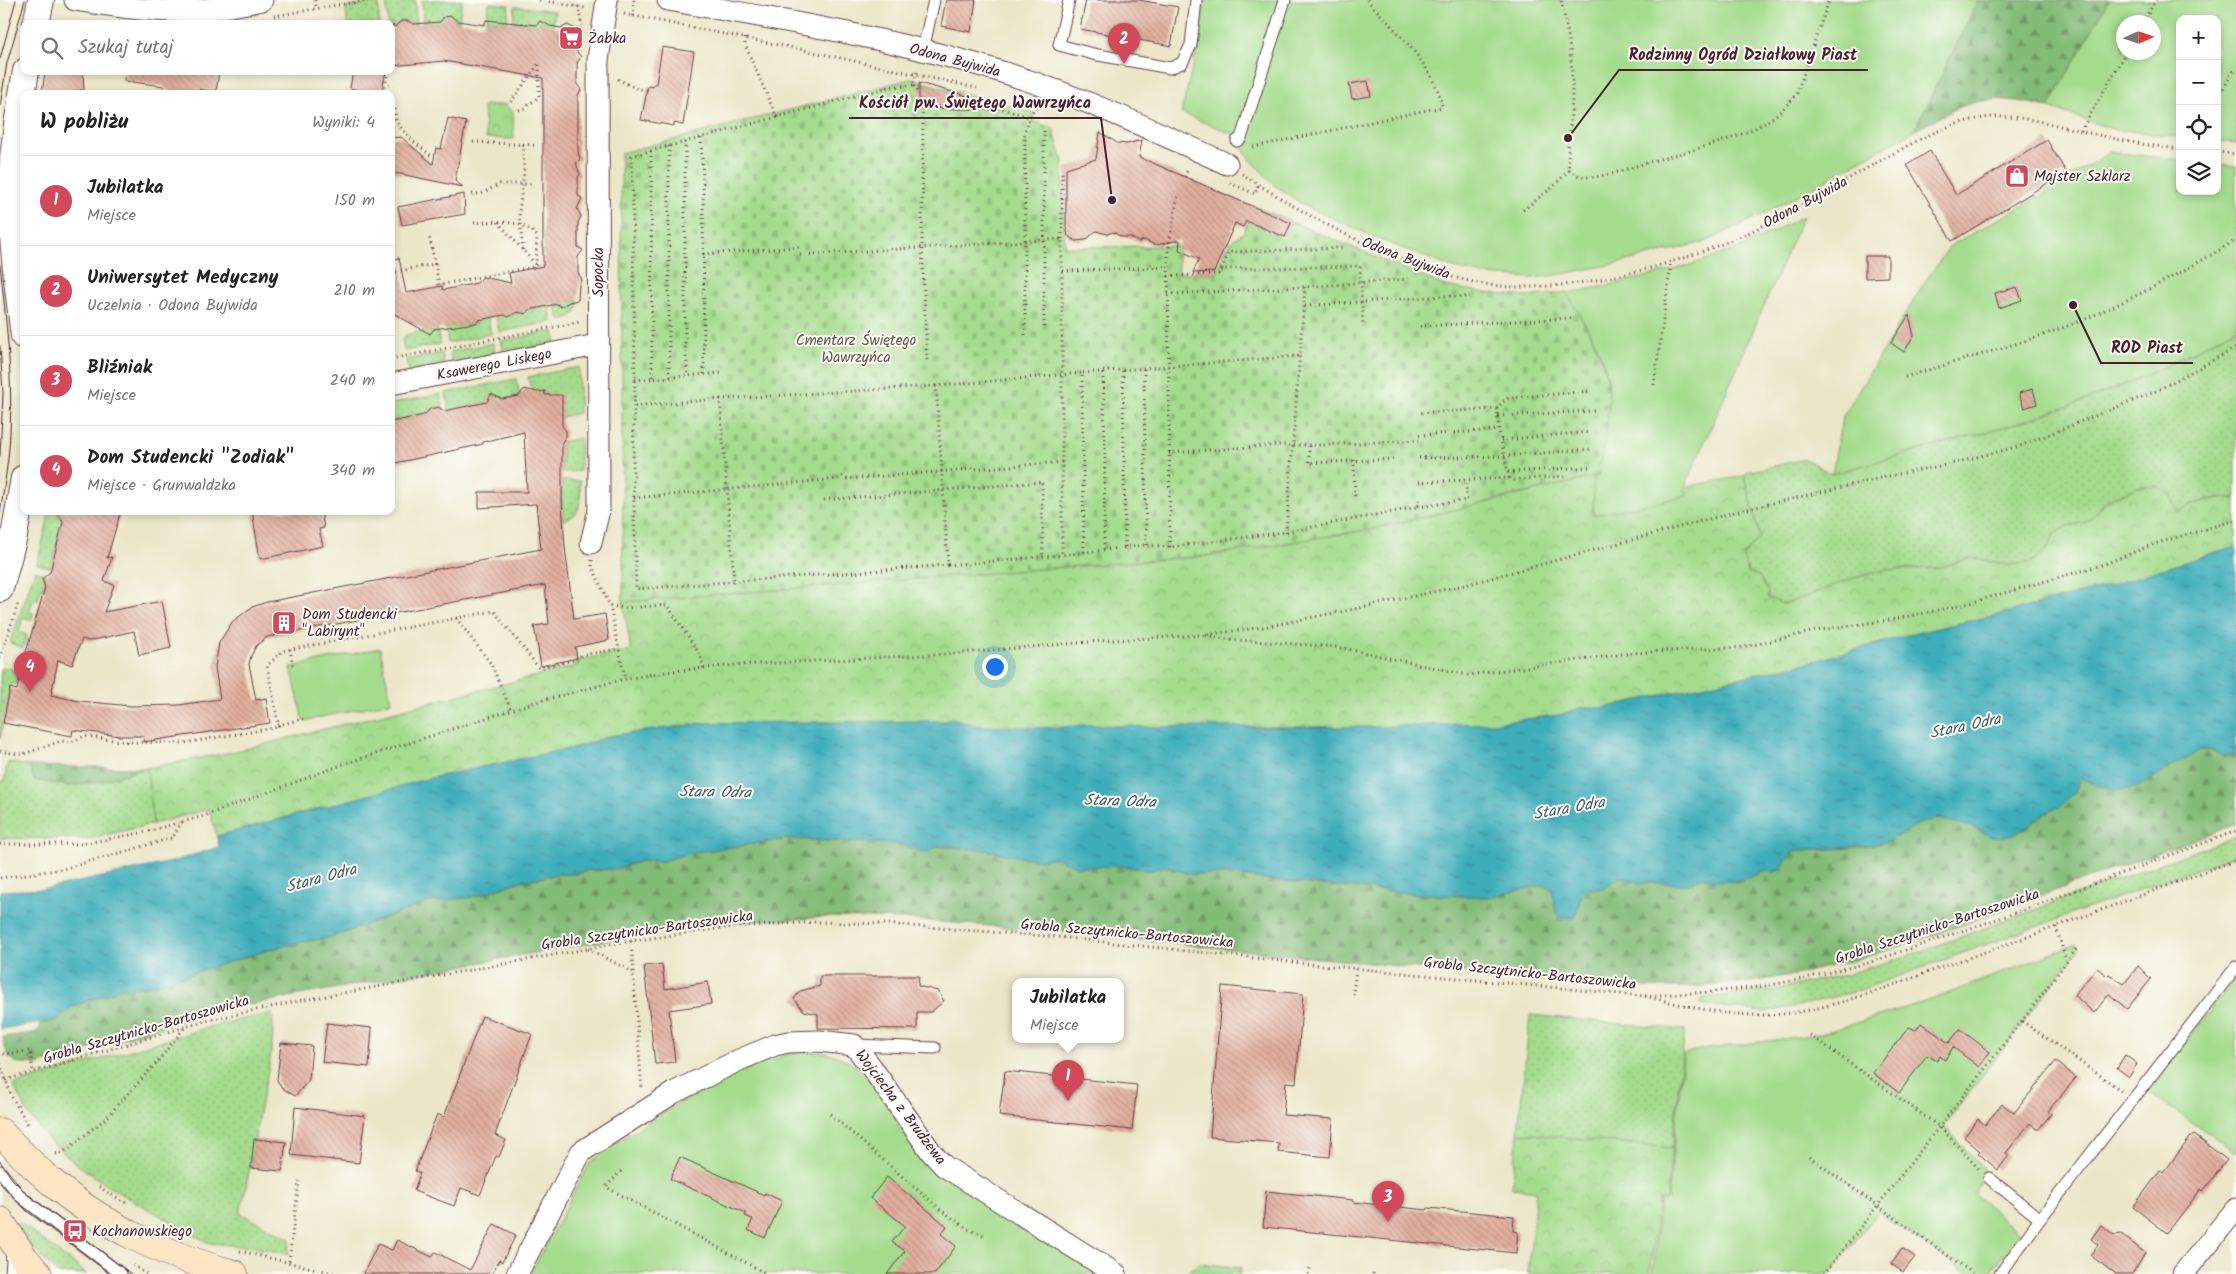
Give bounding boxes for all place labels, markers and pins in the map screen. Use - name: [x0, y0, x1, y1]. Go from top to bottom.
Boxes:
- pin: 2: [1108, 23, 1140, 64]
- supermarket icon: Żabka: [558, 25, 584, 51]
- place label: Żabka: [588, 27, 626, 51]
- callout: Rodzinny Ogród Działkowy Piast: [1619, 39, 1868, 70]
- callout: Kościół pw. Świętego Wawrzyńca: [849, 87, 1101, 118]
- shop icon: Majster Szklarz: [2004, 163, 2030, 189]
- place label: Majster Szklarz: [2034, 165, 2131, 189]
- callout: ROD Piast: [2101, 332, 2193, 363]
- place label: Dom Studencki "Labirynt": [302, 603, 398, 644]
- building icon: Dom Studencki "Labirynt": [271, 610, 297, 636]
- pin: 4: [14, 651, 46, 692]
- pin: 1: [1052, 1060, 1084, 1101]
- pin: 3: [1372, 1181, 1404, 1222]
- bus stop icon: Kochanowskiego: [62, 1218, 88, 1244]
- place label: Kochanowskiego: [92, 1220, 192, 1244]

